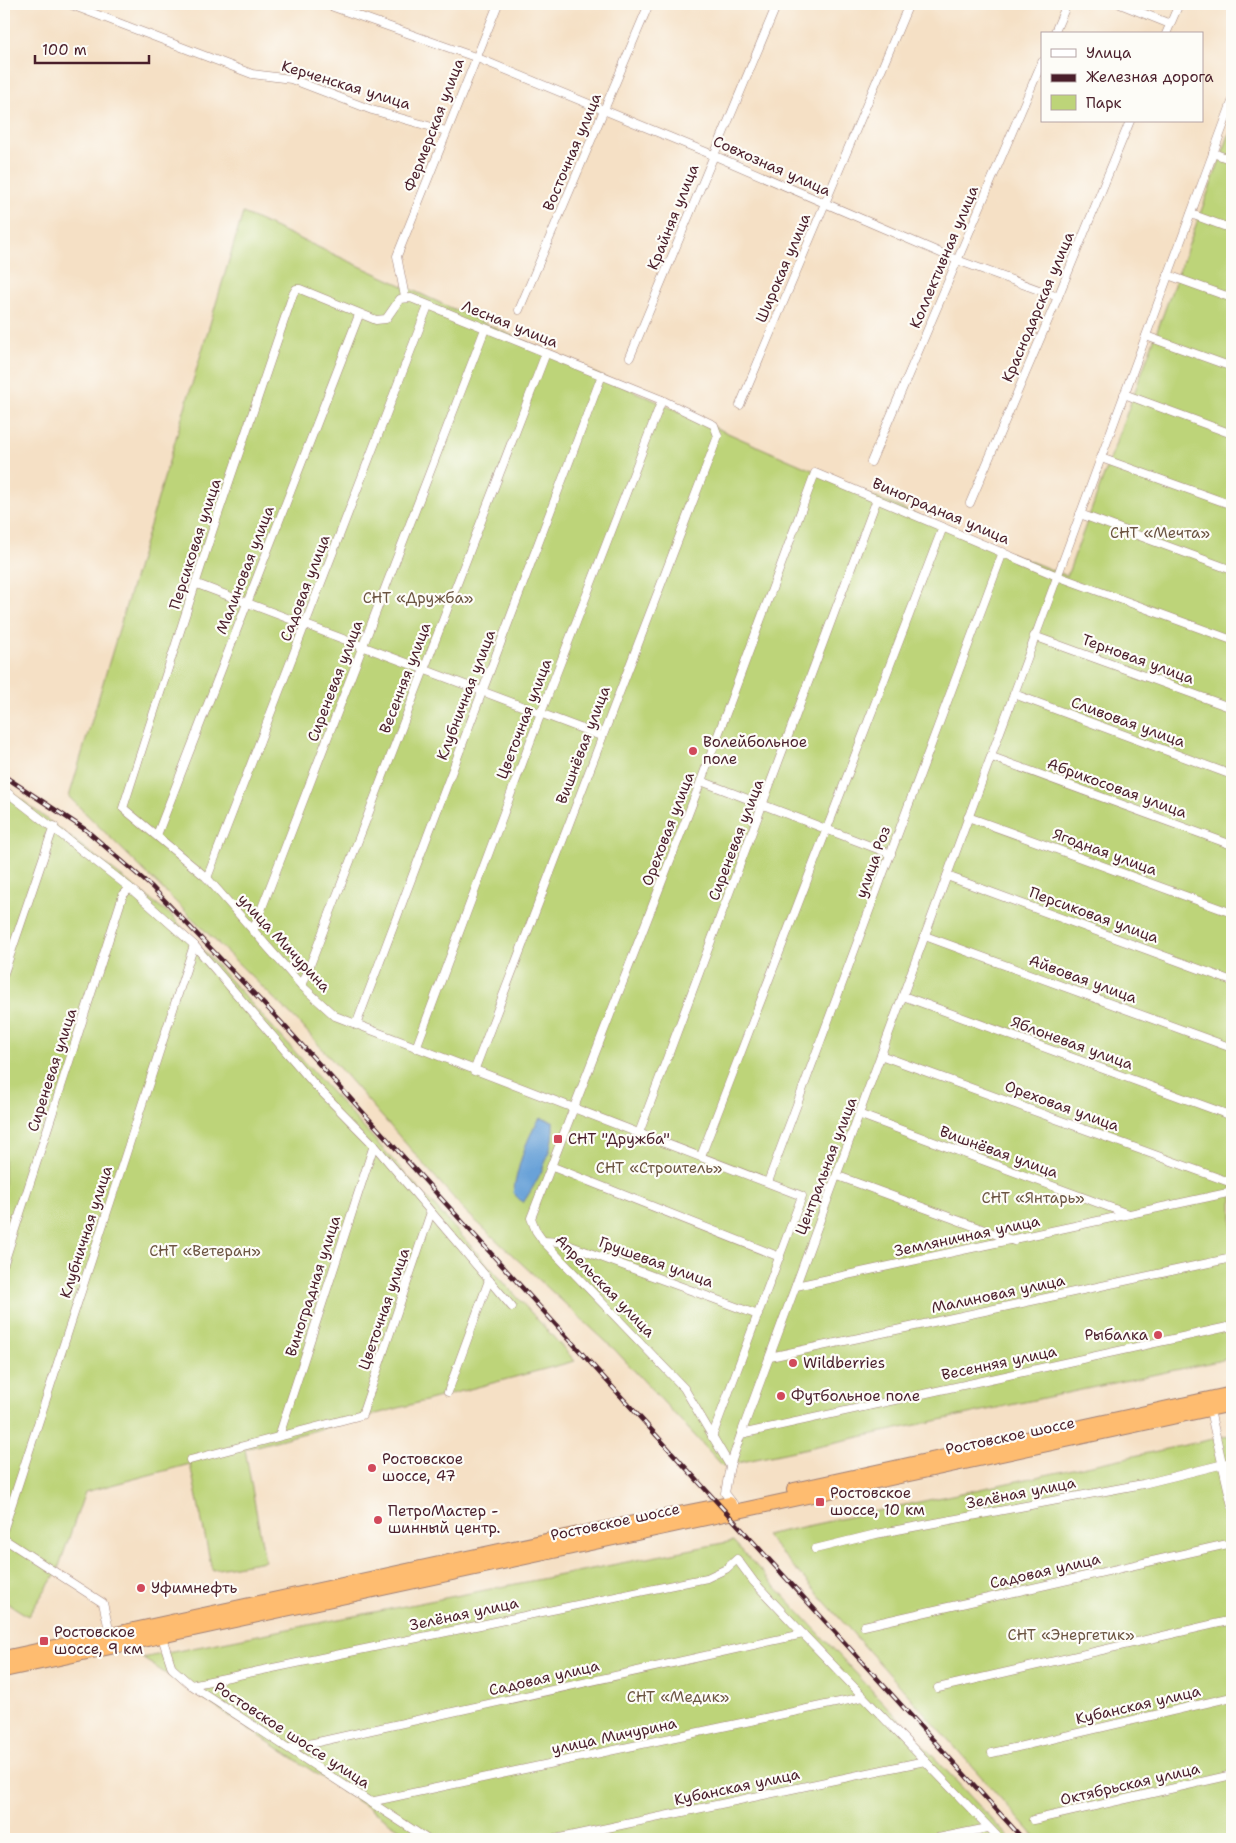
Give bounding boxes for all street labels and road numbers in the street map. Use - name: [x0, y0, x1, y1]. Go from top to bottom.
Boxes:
- street label: Фермерская улица: [399, 55, 469, 195]
- street label: Керченская улица: [279, 56, 414, 114]
- street label: Восточная улица: [538, 90, 606, 214]
- street label: Совхозная улица: [710, 131, 835, 201]
- street label: Крайняя улица: [643, 161, 704, 273]
- street label: Коллективная улица: [905, 182, 983, 331]
- street label: Широкая улица: [751, 210, 815, 326]
- street label: Краснодарская улица: [997, 228, 1079, 385]
- street label: Лесная улица: [459, 296, 562, 353]
- street label: Виноградная улица: [869, 473, 1013, 549]
- street label: Персиковая улица: [164, 475, 226, 612]
- street label: Малиновая улица: [211, 502, 279, 637]
- street label: Садовая улица: [275, 531, 335, 644]
- street label: Сиреневая улица: [303, 617, 368, 745]
- street label: Весенняя улица: [375, 619, 436, 736]
- street label: Клубничная улица: [432, 626, 500, 763]
- street label: Терновая улица: [1079, 629, 1198, 689]
- street label: Цветочная улица: [492, 655, 556, 782]
- street label: Вишнёвая улица: [551, 683, 615, 807]
- street label: Сливовая улица: [1068, 692, 1188, 752]
- street label: Абрикосовая улица: [1044, 753, 1190, 823]
- street label: Ореховая улица: [637, 769, 699, 889]
- street label: Сиреневая улица: [704, 776, 769, 904]
- street label: улица Роз: [851, 823, 895, 901]
- street label: Ягодная улица: [1050, 824, 1161, 880]
- street label: Персиковая улица: [1026, 882, 1162, 948]
- street label: улица Мичурина: [233, 890, 335, 997]
- street label: Айвовая улица: [1026, 950, 1140, 1008]
- street label: Сиреневая улица: [23, 1005, 82, 1134]
- street label: Яблоневая улица: [1008, 1012, 1136, 1075]
- street label: Ореховая улица: [1002, 1076, 1123, 1136]
- street label: Центральная улица: [791, 1094, 862, 1238]
- street label: Вишнёвая улица: [937, 1121, 1062, 1183]
- street label: Клубничная улица: [55, 1163, 117, 1301]
- street label: Земляничная улица: [892, 1211, 1042, 1261]
- street label: Виноградная улица: [281, 1212, 345, 1359]
- street label: Апрельская улица: [551, 1230, 660, 1342]
- street label: Грушевая улица: [596, 1232, 717, 1292]
- street label: Цветочная улица: [354, 1245, 414, 1373]
- street label: Малиновая улица: [929, 1270, 1067, 1318]
- street label: Весенняя улица: [940, 1341, 1059, 1385]
- street label: Ростовское шоссе: [944, 1413, 1076, 1459]
- street label: Зелёная улица: [965, 1472, 1078, 1513]
- street label: Ростовское шоссе: [549, 1499, 681, 1545]
- street label: Садовая улица: [988, 1548, 1103, 1593]
- street label: Зелёная улица: [408, 1593, 521, 1635]
- street label: Садовая улица: [487, 1655, 602, 1700]
- street label: Ростовское шоссе улица: [210, 1677, 374, 1793]
- street label: Кубанская улица: [1074, 1681, 1203, 1729]
- street label: улица Мичурина: [550, 1713, 679, 1759]
- street label: Октябрьская улица: [1058, 1758, 1202, 1810]
- street label: Кубанская улица: [672, 1764, 802, 1810]

